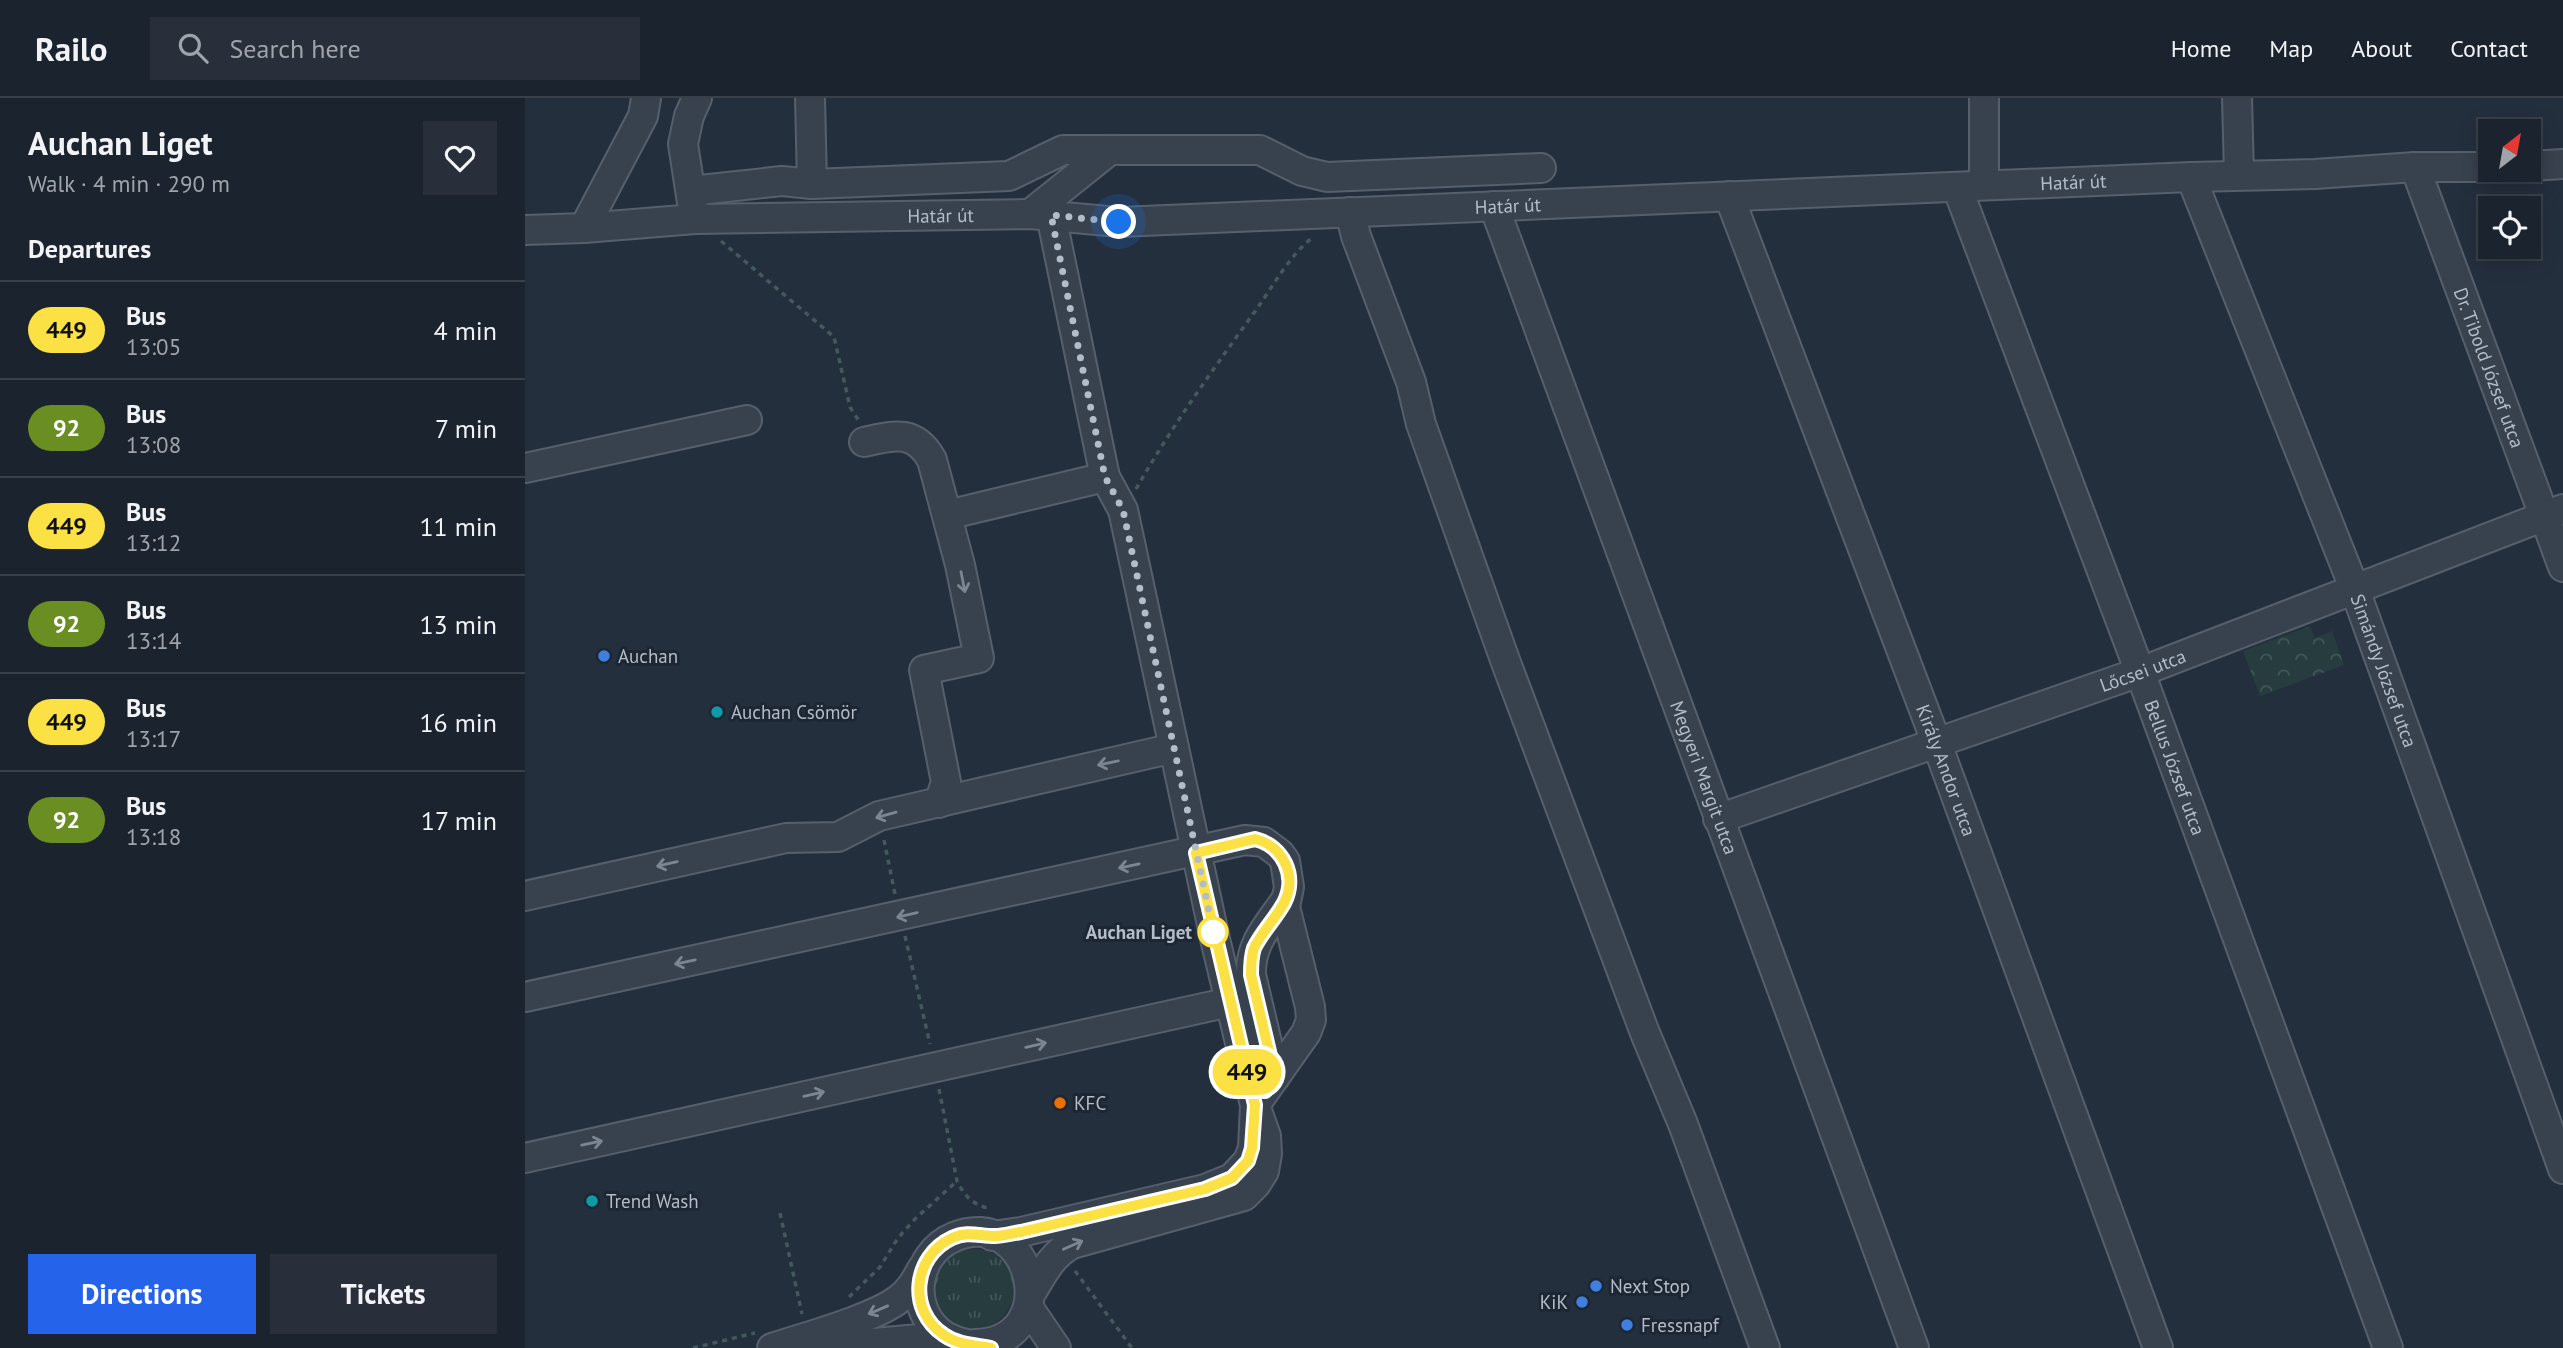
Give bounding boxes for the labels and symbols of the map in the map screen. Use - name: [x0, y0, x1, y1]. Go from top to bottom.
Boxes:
- north arrow: [2478, 119, 2541, 182]
- street label: Határ út: [2040, 169, 2108, 195]
- street label: Határ út: [1474, 192, 1542, 219]
- street label: Határ út: [907, 203, 974, 228]
- your location: [1101, 204, 1136, 239]
- street label: Dr. Tibold József utca: [2449, 284, 2530, 451]
- one-way arrow: [957, 570, 970, 593]
- street label: Simándy József utca: [2345, 591, 2422, 750]
- place label: Auchan: [618, 644, 678, 668]
- street label: Lőcsei utca: [2097, 644, 2189, 697]
- marker: Auchan: [596, 648, 612, 664]
- street label: Bellus József utca: [2139, 696, 2211, 838]
- street label: Megyeri Margit utca: [1665, 697, 1743, 858]
- place label: Auchan Csömör: [731, 700, 858, 724]
- street label: Király Andor utca: [1911, 701, 1982, 839]
- marker: Auchan Csömör: [709, 704, 725, 720]
- one-way arrow: [1097, 757, 1120, 771]
- one-way arrow: [875, 810, 897, 823]
- one-way arrow: [656, 858, 679, 872]
- one-way arrow: [1118, 860, 1141, 874]
- one-way arrow: [896, 909, 919, 922]
- marker: Auchan Liget: [1198, 917, 1228, 947]
- place label: Auchan Liget: [1086, 920, 1192, 944]
- one-way arrow: [674, 956, 697, 970]
- one-way arrow: [1024, 1038, 1047, 1051]
- line badge: 449: [1207, 1049, 1287, 1095]
- one-way arrow: [802, 1087, 825, 1100]
- place label: KFC: [1074, 1091, 1106, 1115]
- marker: KFC: [1052, 1095, 1068, 1111]
- one-way arrow: [580, 1136, 603, 1149]
- place label: Trend Wash: [606, 1189, 699, 1213]
- marker: Trend Wash: [584, 1193, 600, 1209]
- one-way arrow: [1062, 1238, 1083, 1251]
- place label: Next Stop: [1610, 1274, 1690, 1298]
- marker: Next Stop: [1588, 1278, 1604, 1294]
- place label: KiK: [1540, 1290, 1568, 1314]
- marker: KiK: [1574, 1294, 1590, 1310]
- one-way arrow: [868, 1304, 889, 1317]
- place label: Fressnapf: [1641, 1313, 1720, 1337]
- marker: Fressnapf: [1619, 1317, 1635, 1333]

